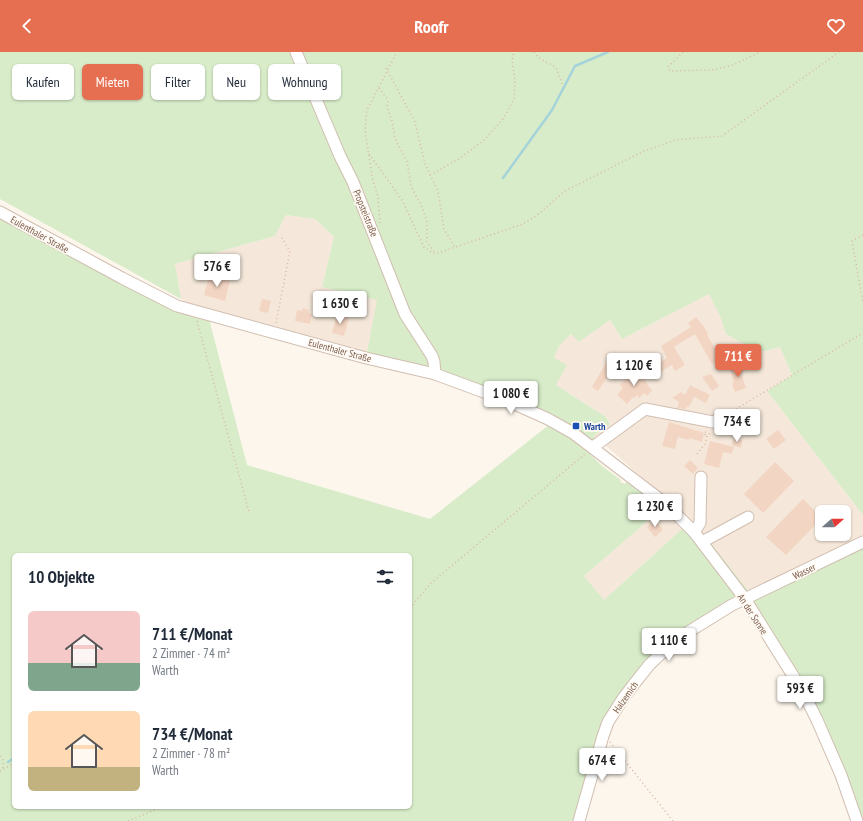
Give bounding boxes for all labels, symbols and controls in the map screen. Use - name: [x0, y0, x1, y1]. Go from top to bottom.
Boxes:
- icon: back: [16, 15, 38, 37]
- text: Roofr: [414, 15, 449, 38]
- icon: heart: [825, 15, 847, 37]
- chip: Kaufen: [12, 64, 74, 100]
- chip: Mieten: [82, 64, 143, 100]
- chip: Filter: [151, 64, 205, 100]
- chip: Neu: [213, 64, 260, 100]
- chip: Wohnung: [268, 64, 341, 100]
- street label: Propsteistraße: [350, 188, 381, 239]
- street label: Eulenthaler Straße: [8, 213, 71, 256]
- pin: 576 €: [189, 254, 245, 288]
- text: 576 €: [203, 258, 231, 275]
- pin: 1 630 €: [303, 291, 377, 325]
- text: 1 630 €: [322, 295, 358, 312]
- street label: Eulenthaler Straße: [307, 336, 373, 365]
- pin: 711 €: [710, 344, 766, 378]
- text: 711 €: [724, 348, 752, 365]
- pin: 1 120 €: [597, 353, 671, 387]
- text: 1 120 €: [616, 357, 652, 374]
- pin: 1 080 €: [474, 381, 548, 415]
- text: 1 080 €: [493, 385, 529, 402]
- pin: 734 €: [709, 409, 765, 443]
- text: 734 €: [723, 413, 751, 430]
- place label: Warth: [583, 420, 606, 433]
- marker: Warth: [571, 421, 581, 431]
- pin: 1 230 €: [618, 494, 692, 528]
- text: 1 230 €: [637, 498, 673, 515]
- north arrow: [815, 505, 851, 541]
- map controls: [815, 505, 851, 541]
- street label: Wasser: [791, 560, 818, 583]
- text: 10 Objekte: [28, 566, 95, 588]
- icon: filters: [374, 566, 396, 588]
- street label: An der Sonne: [735, 591, 771, 637]
- text: 711 €/Monat: [152, 623, 232, 645]
- icon: home: [60, 627, 108, 675]
- pin: 1 110 €: [632, 628, 706, 662]
- text: 1 110 €: [651, 632, 687, 649]
- text: 2 Zimmer · 74 m²: [152, 645, 230, 662]
- text: Warth: [152, 662, 179, 679]
- pin: 593 €: [772, 676, 828, 710]
- street label: Halzemich: [610, 679, 641, 716]
- text: 593 €: [786, 680, 814, 697]
- text: 734 €/Monat: [152, 723, 232, 745]
- icon: home: [60, 727, 108, 775]
- text: 2 Zimmer · 78 m²: [152, 745, 230, 762]
- pin: 674 €: [574, 748, 630, 782]
- text: 674 €: [588, 752, 616, 769]
- text: Warth: [152, 762, 179, 779]

